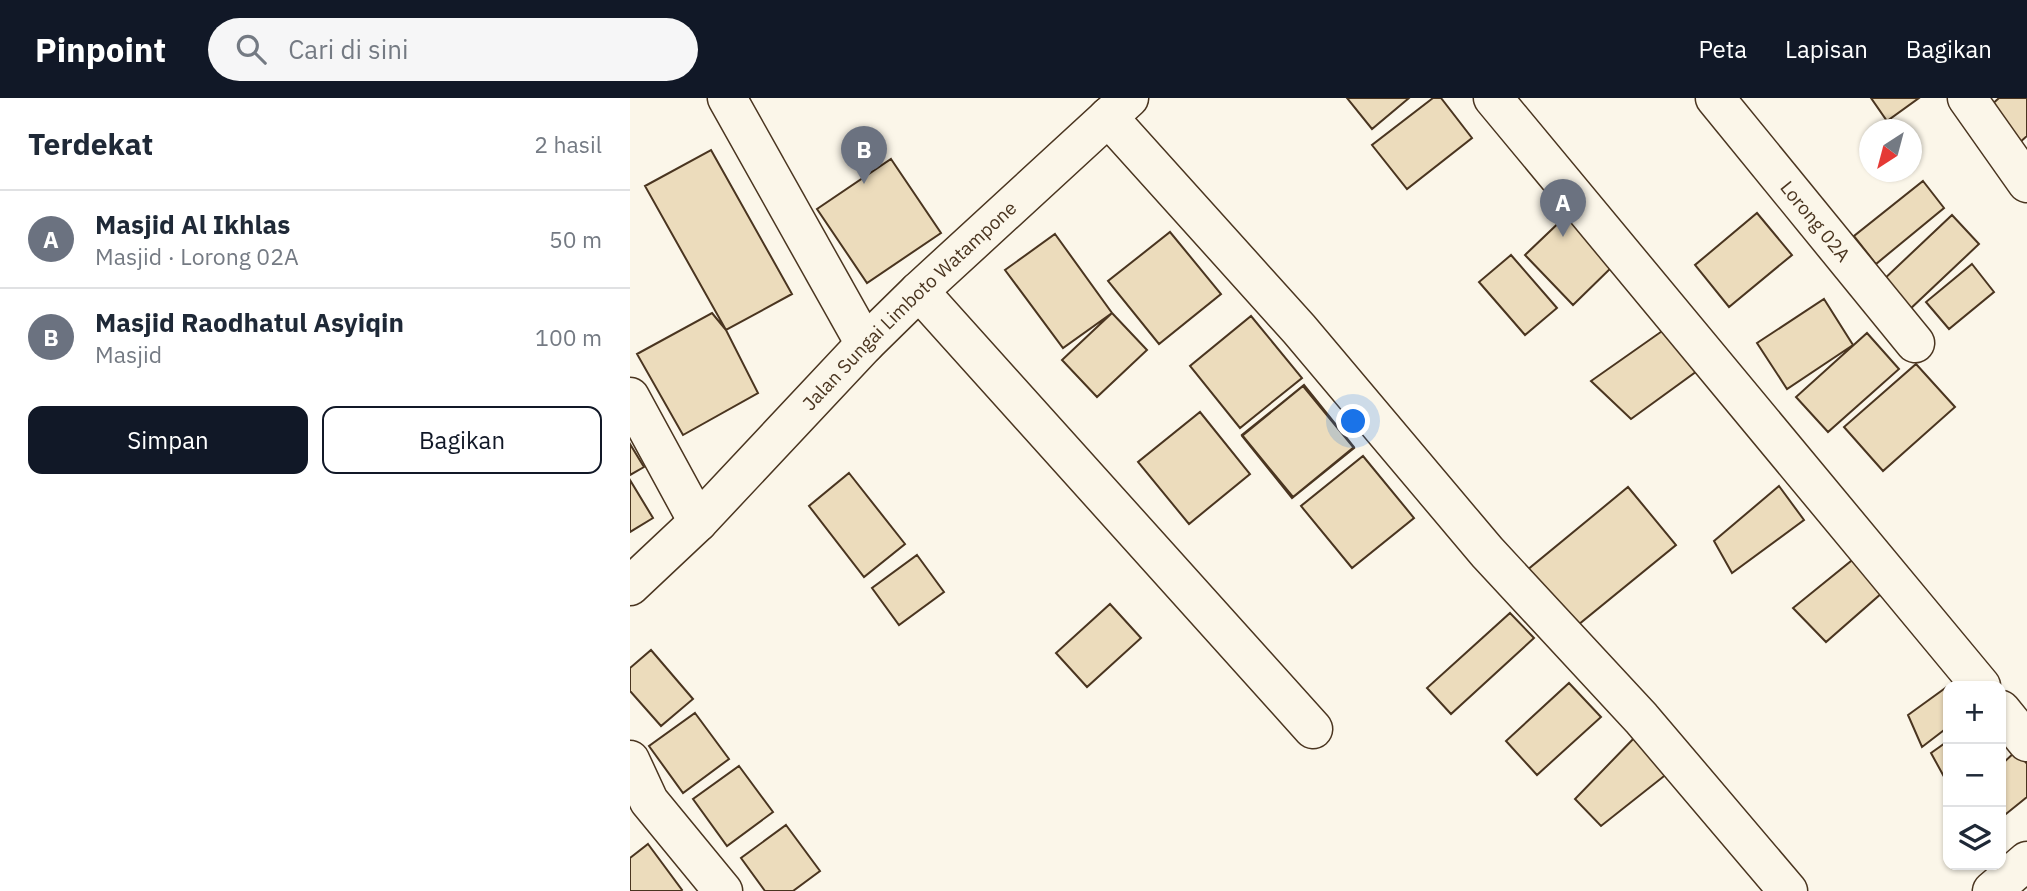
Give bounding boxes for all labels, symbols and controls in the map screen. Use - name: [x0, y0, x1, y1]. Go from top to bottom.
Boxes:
- search box: [208, 18, 698, 81]
- text: Pinpoint: [35, 28, 166, 71]
- icon: search: [232, 30, 270, 68]
- text: Cari di sini: [288, 32, 409, 66]
- text: Peta: [1699, 33, 1747, 65]
- text: Lapisan: [1785, 33, 1868, 65]
- text: Bagikan: [1906, 33, 1992, 65]
- north arrow: [1859, 119, 1922, 182]
- text: Terdekat: [28, 124, 153, 163]
- pin: B: [841, 126, 887, 184]
- text: 2 hasil: [534, 129, 602, 159]
- street label: Lorong 02A: [1775, 176, 1856, 267]
- pin: A: [1540, 179, 1586, 237]
- street label: Jalan Sungai Limboto Watampone: [797, 196, 1021, 415]
- text: Masjid Al Ikhlas: [95, 207, 290, 241]
- text: A: [43, 224, 59, 254]
- text: 50 m: [549, 224, 602, 254]
- text: Masjid · Lorong 02A: [95, 241, 299, 271]
- text: Masjid Raodhatul Asyiqin: [95, 305, 404, 339]
- text: B: [43, 322, 59, 352]
- text: 100 m: [535, 322, 602, 352]
- text: Masjid: [95, 339, 162, 369]
- your location: [1336, 404, 1370, 438]
- button: Simpan: [28, 406, 308, 474]
- button: Bagikan: [322, 406, 602, 474]
- map controls: [1943, 681, 2006, 870]
- button: +: [1943, 681, 2006, 744]
- button: −: [1943, 744, 2006, 807]
- button: layers: [1943, 807, 2006, 870]

